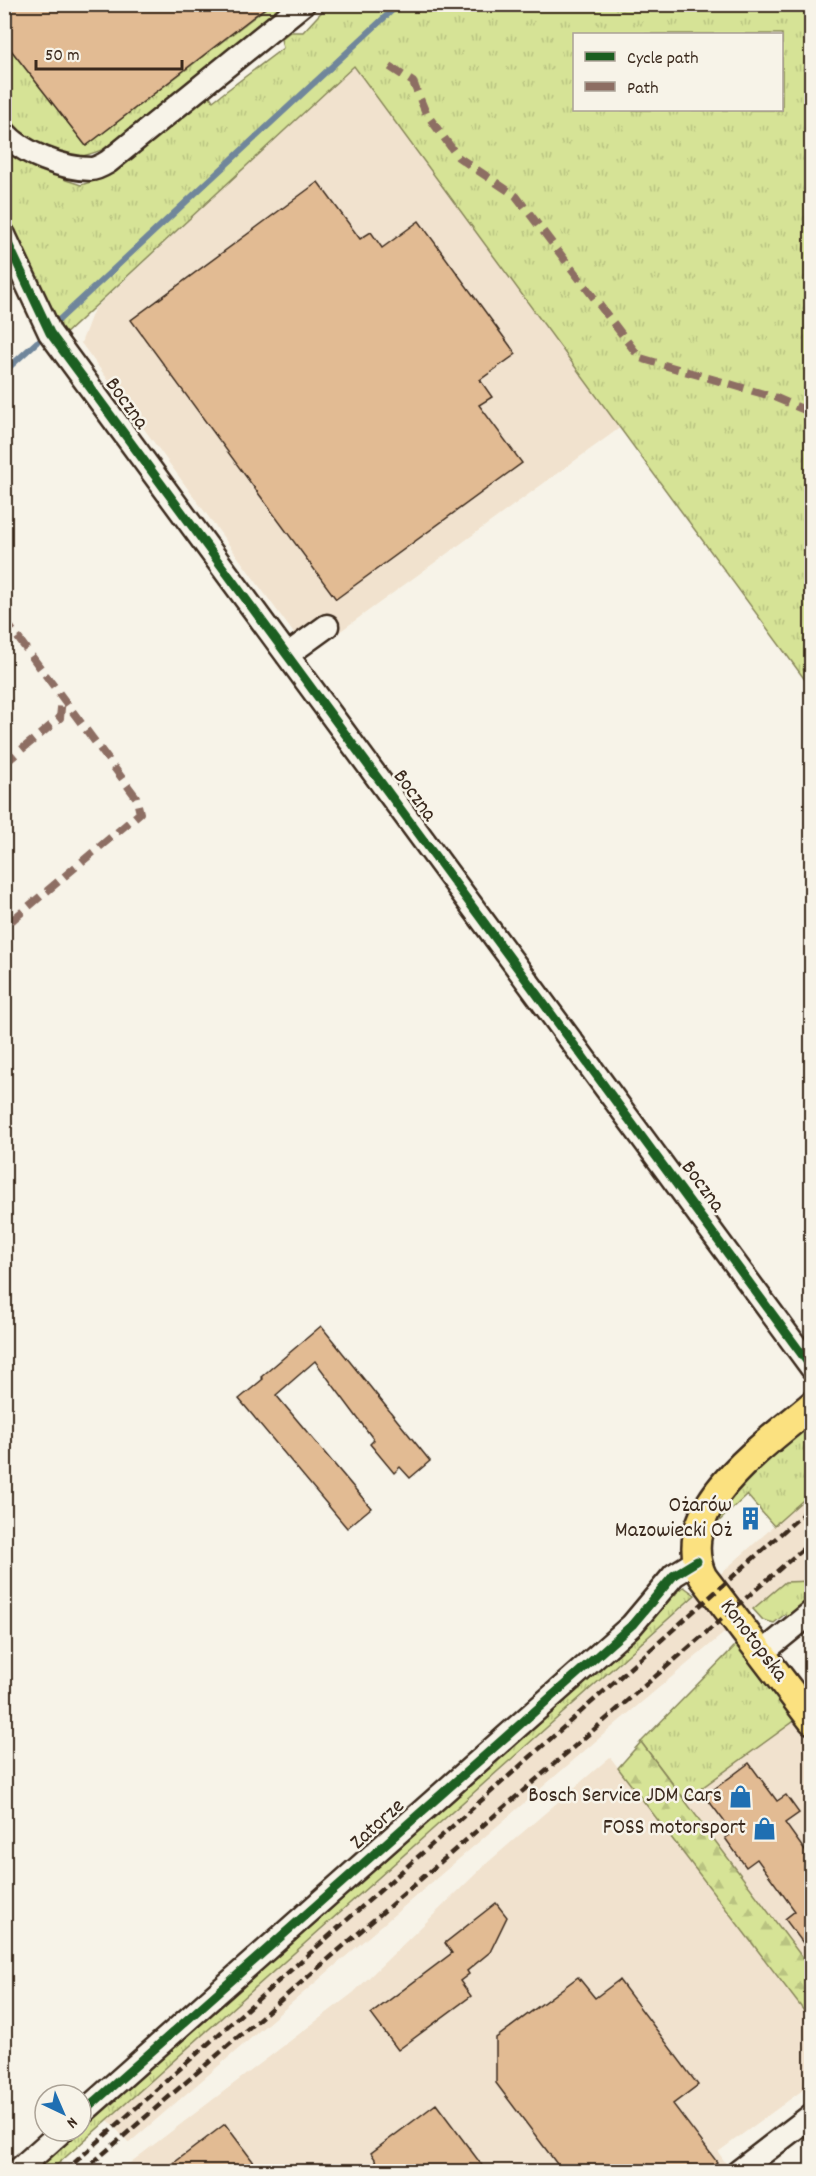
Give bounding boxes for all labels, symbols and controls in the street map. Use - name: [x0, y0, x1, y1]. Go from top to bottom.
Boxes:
- scale bar: [36, 33, 182, 71]
- legend: [573, 33, 783, 111]
- text: 50 m: [45, 44, 80, 69]
- text: Cycle path: [627, 47, 698, 72]
- text: Path: [627, 77, 659, 102]
- street label: Boczna: [96, 371, 156, 437]
- street label: Boczna: [384, 763, 444, 829]
- street label: Boczna: [672, 1154, 732, 1220]
- place label: Ożarów Mazowiecki Oż: [615, 1491, 733, 1547]
- building icon: Ożarów Mazowiecki Oż: [737, 1506, 763, 1532]
- street label: Konotopska: [712, 1593, 795, 1689]
- place label: Bosch Service JDM Cars: [528, 1781, 722, 1812]
- shop icon: Bosch Service JDM Cars: [727, 1783, 753, 1809]
- street label: Zatorze: [344, 1792, 412, 1858]
- place label: FOSS motorsport: [603, 1813, 746, 1844]
- shop icon: FOSS motorsport: [751, 1815, 777, 1841]
- north arrow: [33, 2083, 93, 2143]
- text: N: [61, 2111, 83, 2133]

